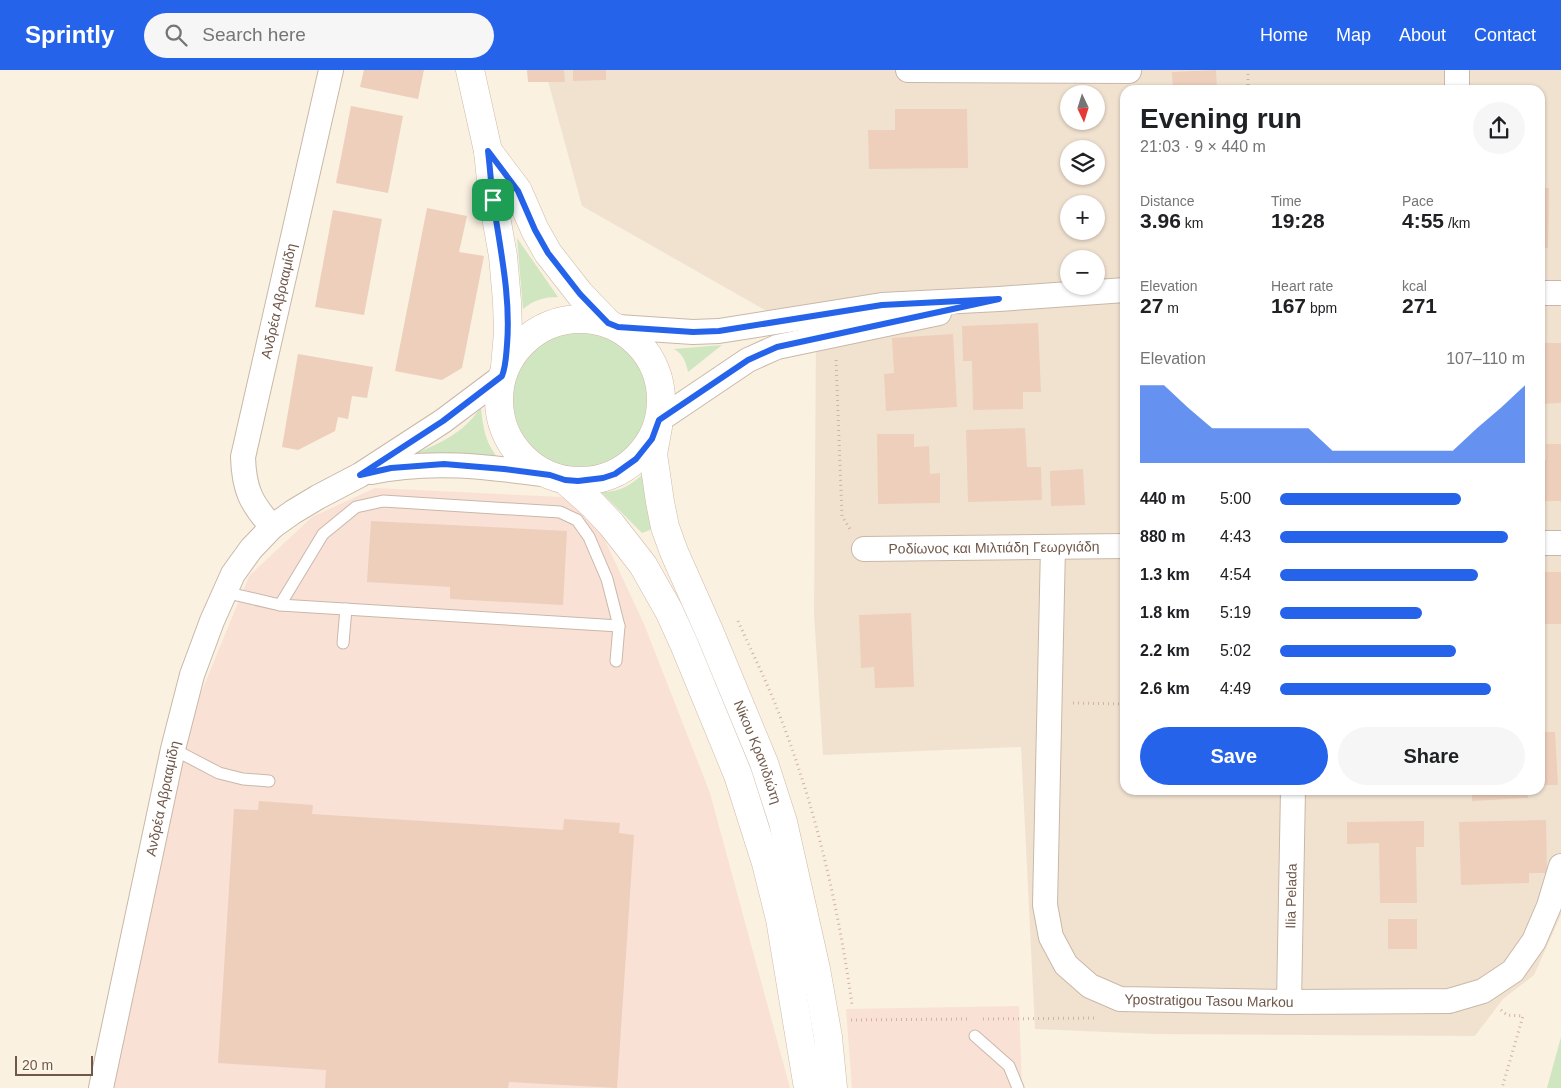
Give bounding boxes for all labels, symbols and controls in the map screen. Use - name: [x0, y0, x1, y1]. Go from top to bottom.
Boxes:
- search box: [144, 13, 494, 58]
- text: Sprintly: [25, 21, 114, 48]
- icon: search: [162, 21, 190, 49]
- text: Search here: [202, 24, 306, 45]
- text: Home: [1260, 25, 1308, 45]
- text: Map: [1336, 25, 1371, 45]
- text: About: [1399, 25, 1446, 45]
- text: Contact: [1474, 25, 1536, 45]
- north arrow: [1060, 85, 1105, 130]
- map controls: [1060, 85, 1105, 295]
- button: share: [1473, 102, 1525, 154]
- text: Evening run: [1140, 103, 1302, 134]
- text: 21:03 · 9 × 440 m: [1140, 138, 1266, 155]
- button: layers: [1060, 140, 1105, 185]
- pin: [472, 179, 514, 221]
- icon: arrive: [479, 186, 507, 214]
- text: Distance: [1140, 193, 1194, 209]
- text: Time: [1271, 193, 1302, 209]
- text: Pace: [1402, 193, 1434, 209]
- button: +: [1060, 195, 1105, 240]
- text: 3.96: [1140, 209, 1181, 232]
- text: 19:28: [1271, 209, 1325, 232]
- text: 4:55: [1402, 209, 1444, 232]
- text: km: [1181, 215, 1203, 231]
- text: /km: [1444, 215, 1470, 231]
- street label: Ανδρέα Αβρααμίδη: [258, 242, 299, 360]
- button: −: [1060, 250, 1105, 295]
- text: Elevation: [1140, 278, 1198, 294]
- text: Heart rate: [1271, 278, 1333, 294]
- text: kcal: [1402, 278, 1427, 294]
- text: 27: [1140, 294, 1163, 317]
- text: 167: [1271, 294, 1306, 317]
- text: 271: [1402, 294, 1437, 317]
- text: m: [1163, 300, 1179, 316]
- text: bpm: [1306, 300, 1337, 316]
- text: Elevation: [1140, 350, 1206, 367]
- text: 107–110 m: [1446, 350, 1525, 367]
- text: 440 m: [1140, 490, 1185, 507]
- text: 5:00: [1220, 490, 1251, 507]
- text: 880 m: [1140, 528, 1185, 545]
- text: 4:43: [1220, 528, 1251, 545]
- street label: Ροδίωνος και Μιλτιάδη Γεωργιάδη: [888, 538, 1100, 557]
- text: 1.3 km: [1140, 566, 1190, 583]
- text: 4:54: [1220, 566, 1251, 583]
- text: 1.8 km: [1140, 604, 1190, 621]
- text: 5:19: [1220, 604, 1251, 621]
- text: 2.2 km: [1140, 642, 1190, 659]
- text: 5:02: [1220, 642, 1251, 659]
- text: 2.6 km: [1140, 680, 1190, 697]
- text: 4:49: [1220, 680, 1251, 697]
- street label: Νίκου Κρανιδιώτη: [731, 698, 785, 806]
- button: Save: [1140, 727, 1328, 785]
- button: Share: [1338, 727, 1525, 785]
- street label: Ανδρέα Αβρααμίδη: [142, 739, 183, 858]
- street label: Ilia Pelada: [1282, 863, 1300, 929]
- street label: Ypostratigou Tasou Markou: [1124, 991, 1294, 1010]
- scale bar: [15, 1053, 92, 1076]
- text: 20 m: [22, 1057, 53, 1073]

